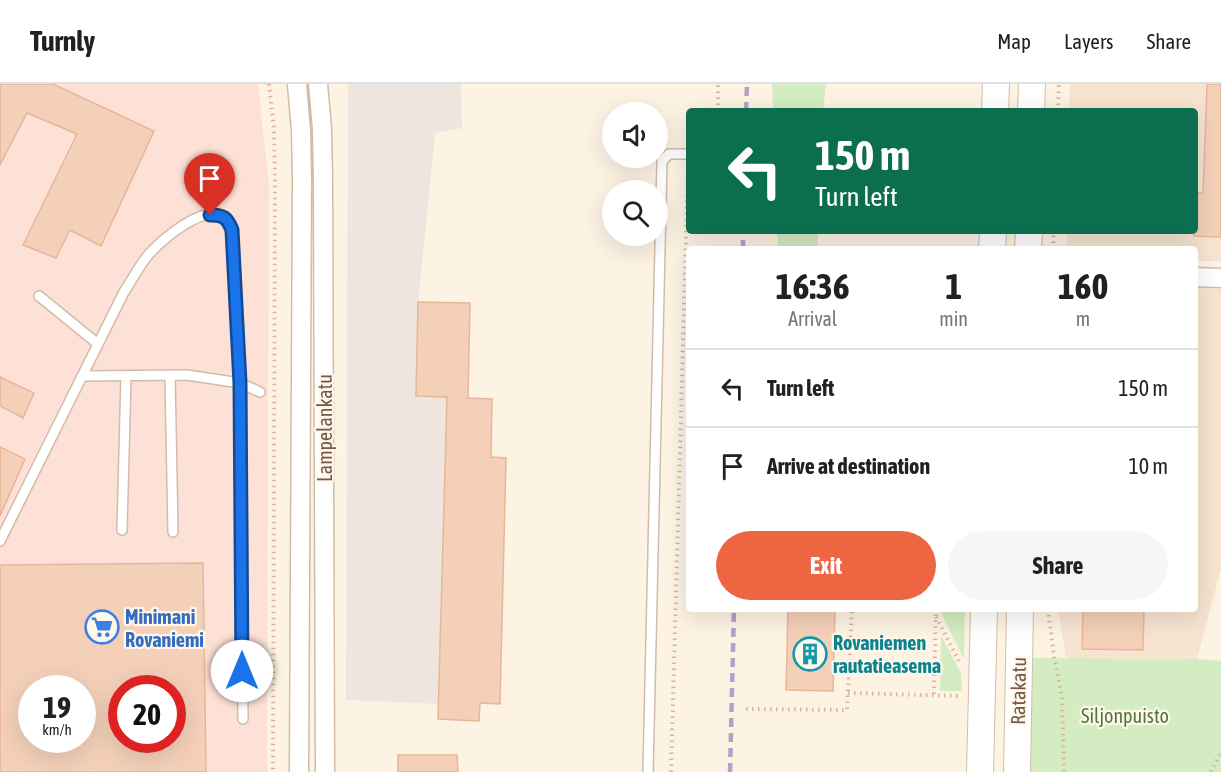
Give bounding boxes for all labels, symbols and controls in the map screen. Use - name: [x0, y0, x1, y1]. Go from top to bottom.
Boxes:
- text: Turnly: [30, 25, 95, 57]
- text: Map: [997, 29, 1031, 53]
- text: Layers: [1064, 29, 1114, 53]
- text: Share: [1147, 29, 1191, 53]
- map controls: [602, 102, 668, 246]
- button: sound: [602, 102, 668, 168]
- text: 150 m: [815, 131, 910, 179]
- icon: left: [716, 132, 794, 210]
- pin: [184, 153, 235, 215]
- icon: arrive: [193, 162, 226, 195]
- button: search: [602, 180, 668, 246]
- text: Turn left: [815, 181, 898, 212]
- text: 16:36: [776, 265, 850, 307]
- text: 1: [945, 265, 962, 307]
- text: 160: [1058, 265, 1108, 307]
- text: Arrival: [788, 307, 837, 330]
- text: min: [939, 307, 968, 330]
- text: m: [1076, 307, 1090, 330]
- icon: left: [716, 372, 749, 405]
- street label: Lampelankatu: [313, 374, 336, 482]
- text: Turn left: [767, 375, 834, 401]
- text: 150 m: [1118, 375, 1168, 401]
- icon: arrive: [716, 450, 749, 483]
- text: Arrive at destination: [767, 453, 930, 479]
- text: 10 m: [1128, 453, 1168, 479]
- button: Exit: [716, 531, 936, 600]
- button: Share: [948, 531, 1168, 600]
- place label: Minimani Rovaniemi: [125, 605, 204, 651]
- supermarket icon: Minimani Rovaniemi: [84, 609, 120, 645]
- place label: Rovaniemen rautatieasema: [833, 631, 941, 677]
- building icon: Rovaniemen rautatieasema: [792, 636, 828, 672]
- position arrow: [210, 639, 274, 703]
- street label: Ratakatu: [1006, 657, 1030, 725]
- speed limit sign: 20: [108, 675, 186, 753]
- text: 19: [43, 690, 71, 724]
- park label: Siljonpuisto: [1081, 704, 1169, 727]
- text: km/h: [42, 721, 72, 738]

